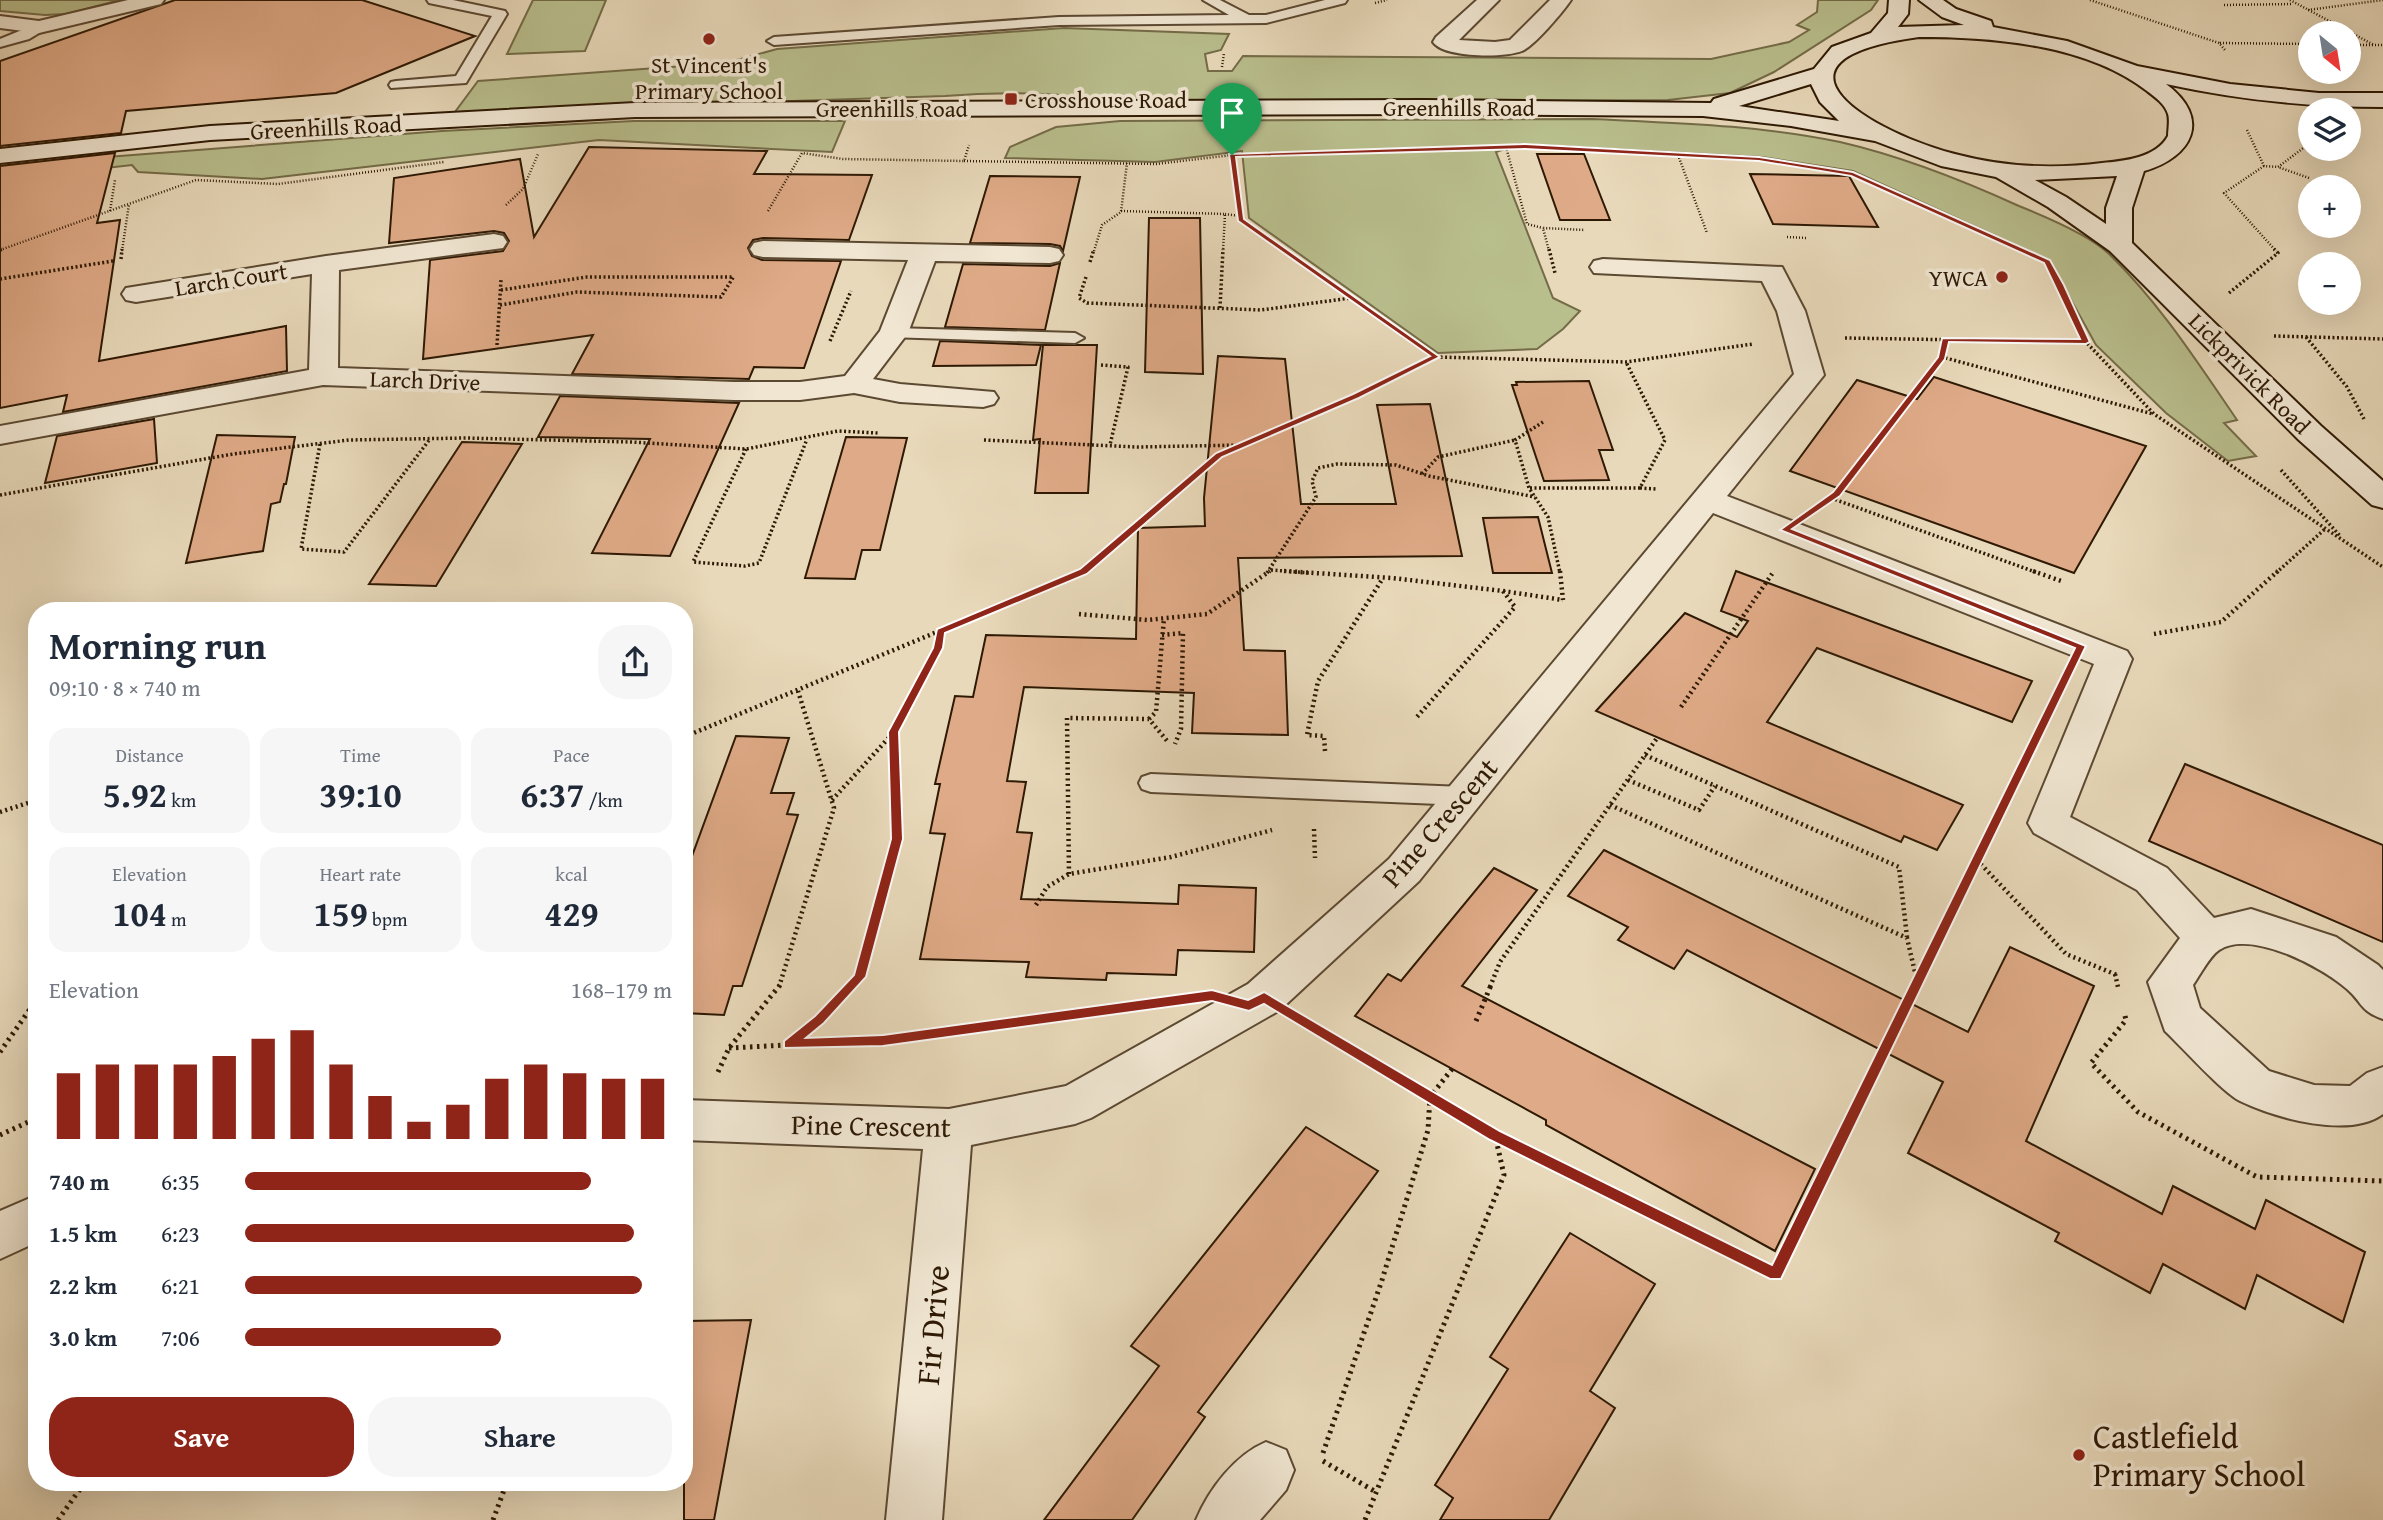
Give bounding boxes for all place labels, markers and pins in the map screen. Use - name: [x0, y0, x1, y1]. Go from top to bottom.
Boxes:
- marker: St Vincent's Primary School: [701, 31, 717, 47]
- place label: St Vincent's Primary School: [635, 48, 783, 107]
- place label: Crosshouse Road: [1025, 83, 1188, 116]
- pin: [1202, 83, 1262, 155]
- marker: Crosshouse Road: [1003, 91, 1019, 107]
- place label: YWCA: [1929, 261, 1988, 294]
- marker: YWCA: [1994, 269, 2010, 285]
- place label: Castlefield Primary School: [2093, 1412, 2305, 1498]
- marker: Castlefield Primary School: [2071, 1447, 2087, 1463]

